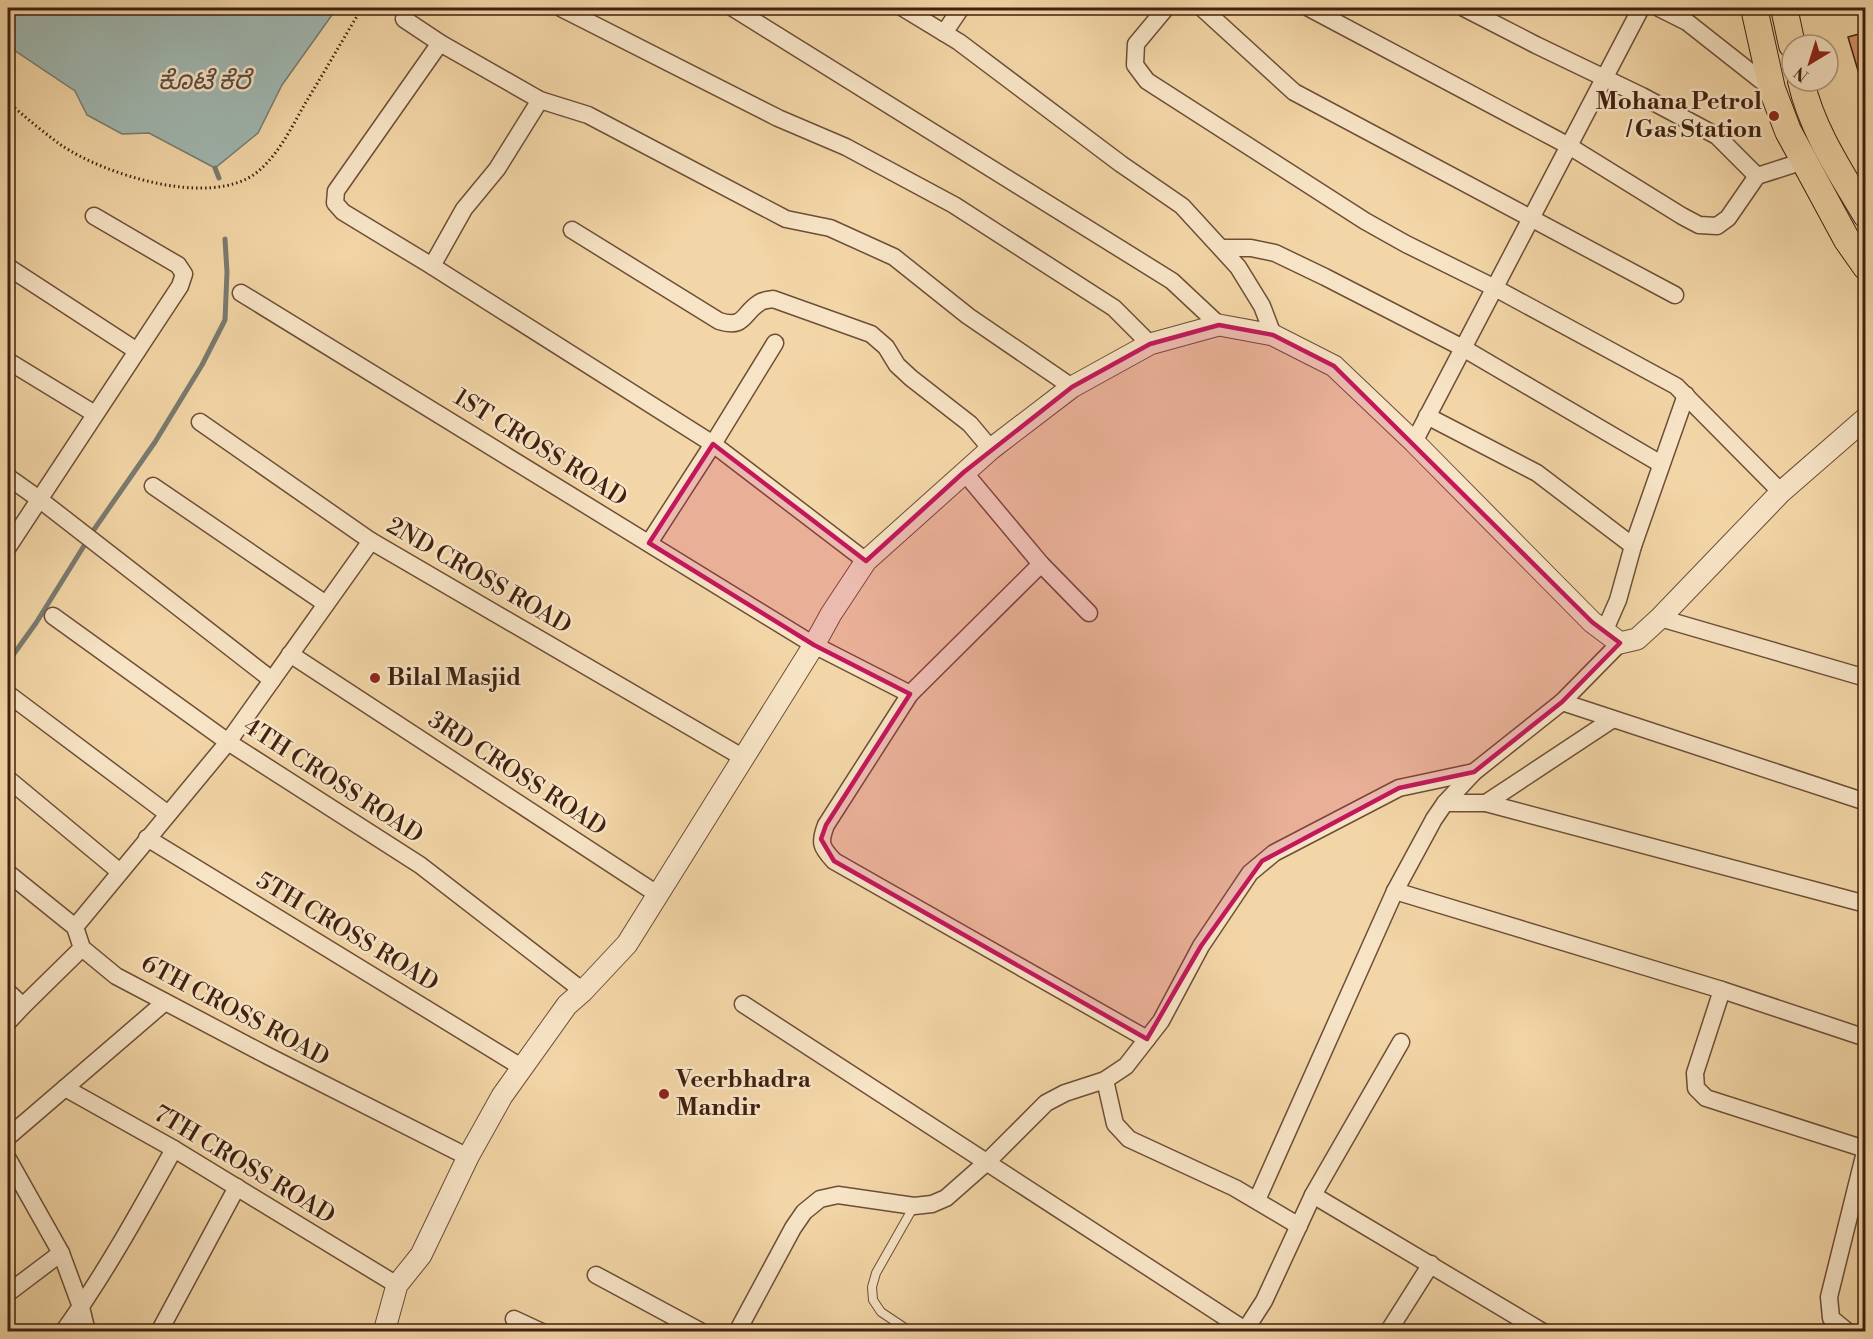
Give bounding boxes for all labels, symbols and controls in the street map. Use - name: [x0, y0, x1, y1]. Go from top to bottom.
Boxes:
- north arrow: [1780, 33, 1840, 93]
- text: N: [1790, 62, 1813, 86]
- water label: ಕೊಟೆ ಕೆರೆ: [158, 65, 254, 97]
- place label: Mohana Petrol / Gas Station: [1595, 87, 1762, 145]
- marker: Mohana Petrol / Gas Station: [1767, 109, 1781, 123]
- street label: 1ST CROSS ROAD: [448, 383, 632, 513]
- street label: 2ND CROSS ROAD: [381, 511, 577, 641]
- place label: Bilal Masjid: [387, 663, 521, 693]
- marker: Bilal Masjid: [368, 671, 382, 685]
- street label: 3RD CROSS ROAD: [422, 705, 612, 843]
- street label: 4TH CROSS ROAD: [237, 712, 429, 850]
- street label: 5TH CROSS ROAD: [250, 866, 444, 998]
- street label: 6TH CROSS ROAD: [136, 949, 334, 1073]
- place label: Veerbhadra Mandir: [675, 1065, 812, 1123]
- marker: Veerbhadra Mandir: [657, 1087, 671, 1101]
- street label: 7TH CROSS ROAD: [148, 1099, 340, 1231]

